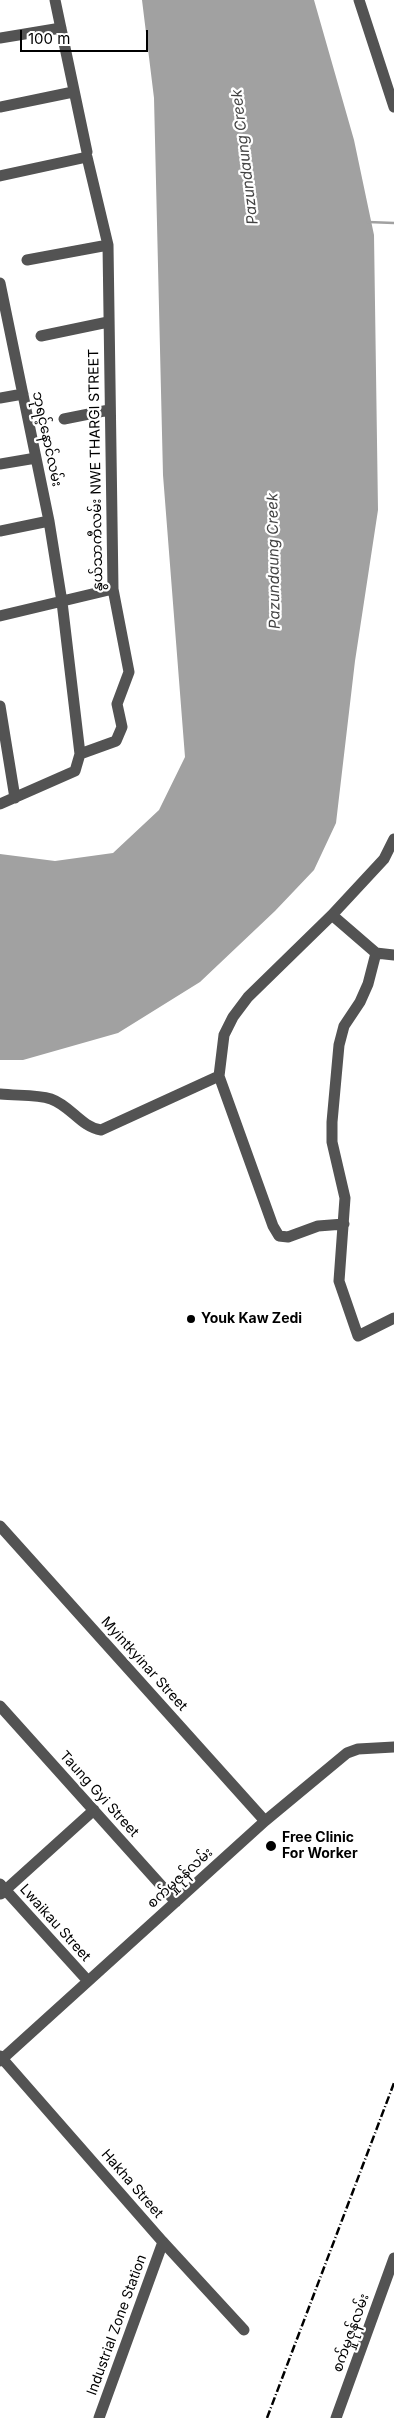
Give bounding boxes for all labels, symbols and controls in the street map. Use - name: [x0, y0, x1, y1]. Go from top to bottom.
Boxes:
- scale bar: [22, 20, 150, 52]
- text: 100 m: [28, 29, 70, 48]
- water label: Pazundaung Creek: [228, 88, 262, 226]
- street label: နွယ်သာကီလမ်း NWE THARGI STREET: [85, 349, 107, 591]
- street label: ဘုရင့်နောင်လမ်း: [29, 390, 65, 488]
- water label: Pazundaung Creek: [264, 493, 284, 629]
- place label: Youk Kaw Zedi: [201, 1311, 302, 1327]
- marker: Youk Kaw Zedi: [185, 1313, 197, 1325]
- street label: Myintkyinar Street: [97, 1614, 191, 1714]
- street label: Taung Gyi Street: [56, 1747, 142, 1841]
- place label: Free Clinic For Worker: [282, 1830, 358, 1862]
- marker: Free Clinic For Worker: [264, 1839, 278, 1853]
- street label: စက်မှုဇုန်လမ်း: [144, 1844, 216, 1912]
- street label: Lwaikau Street: [16, 1881, 94, 1965]
- street label: Hakha Street: [98, 2146, 166, 2222]
- street label: Industrial Zone Station: [84, 2252, 150, 2398]
- street label: စက်မှုဇုန်လမ်း: [329, 2291, 373, 2375]

